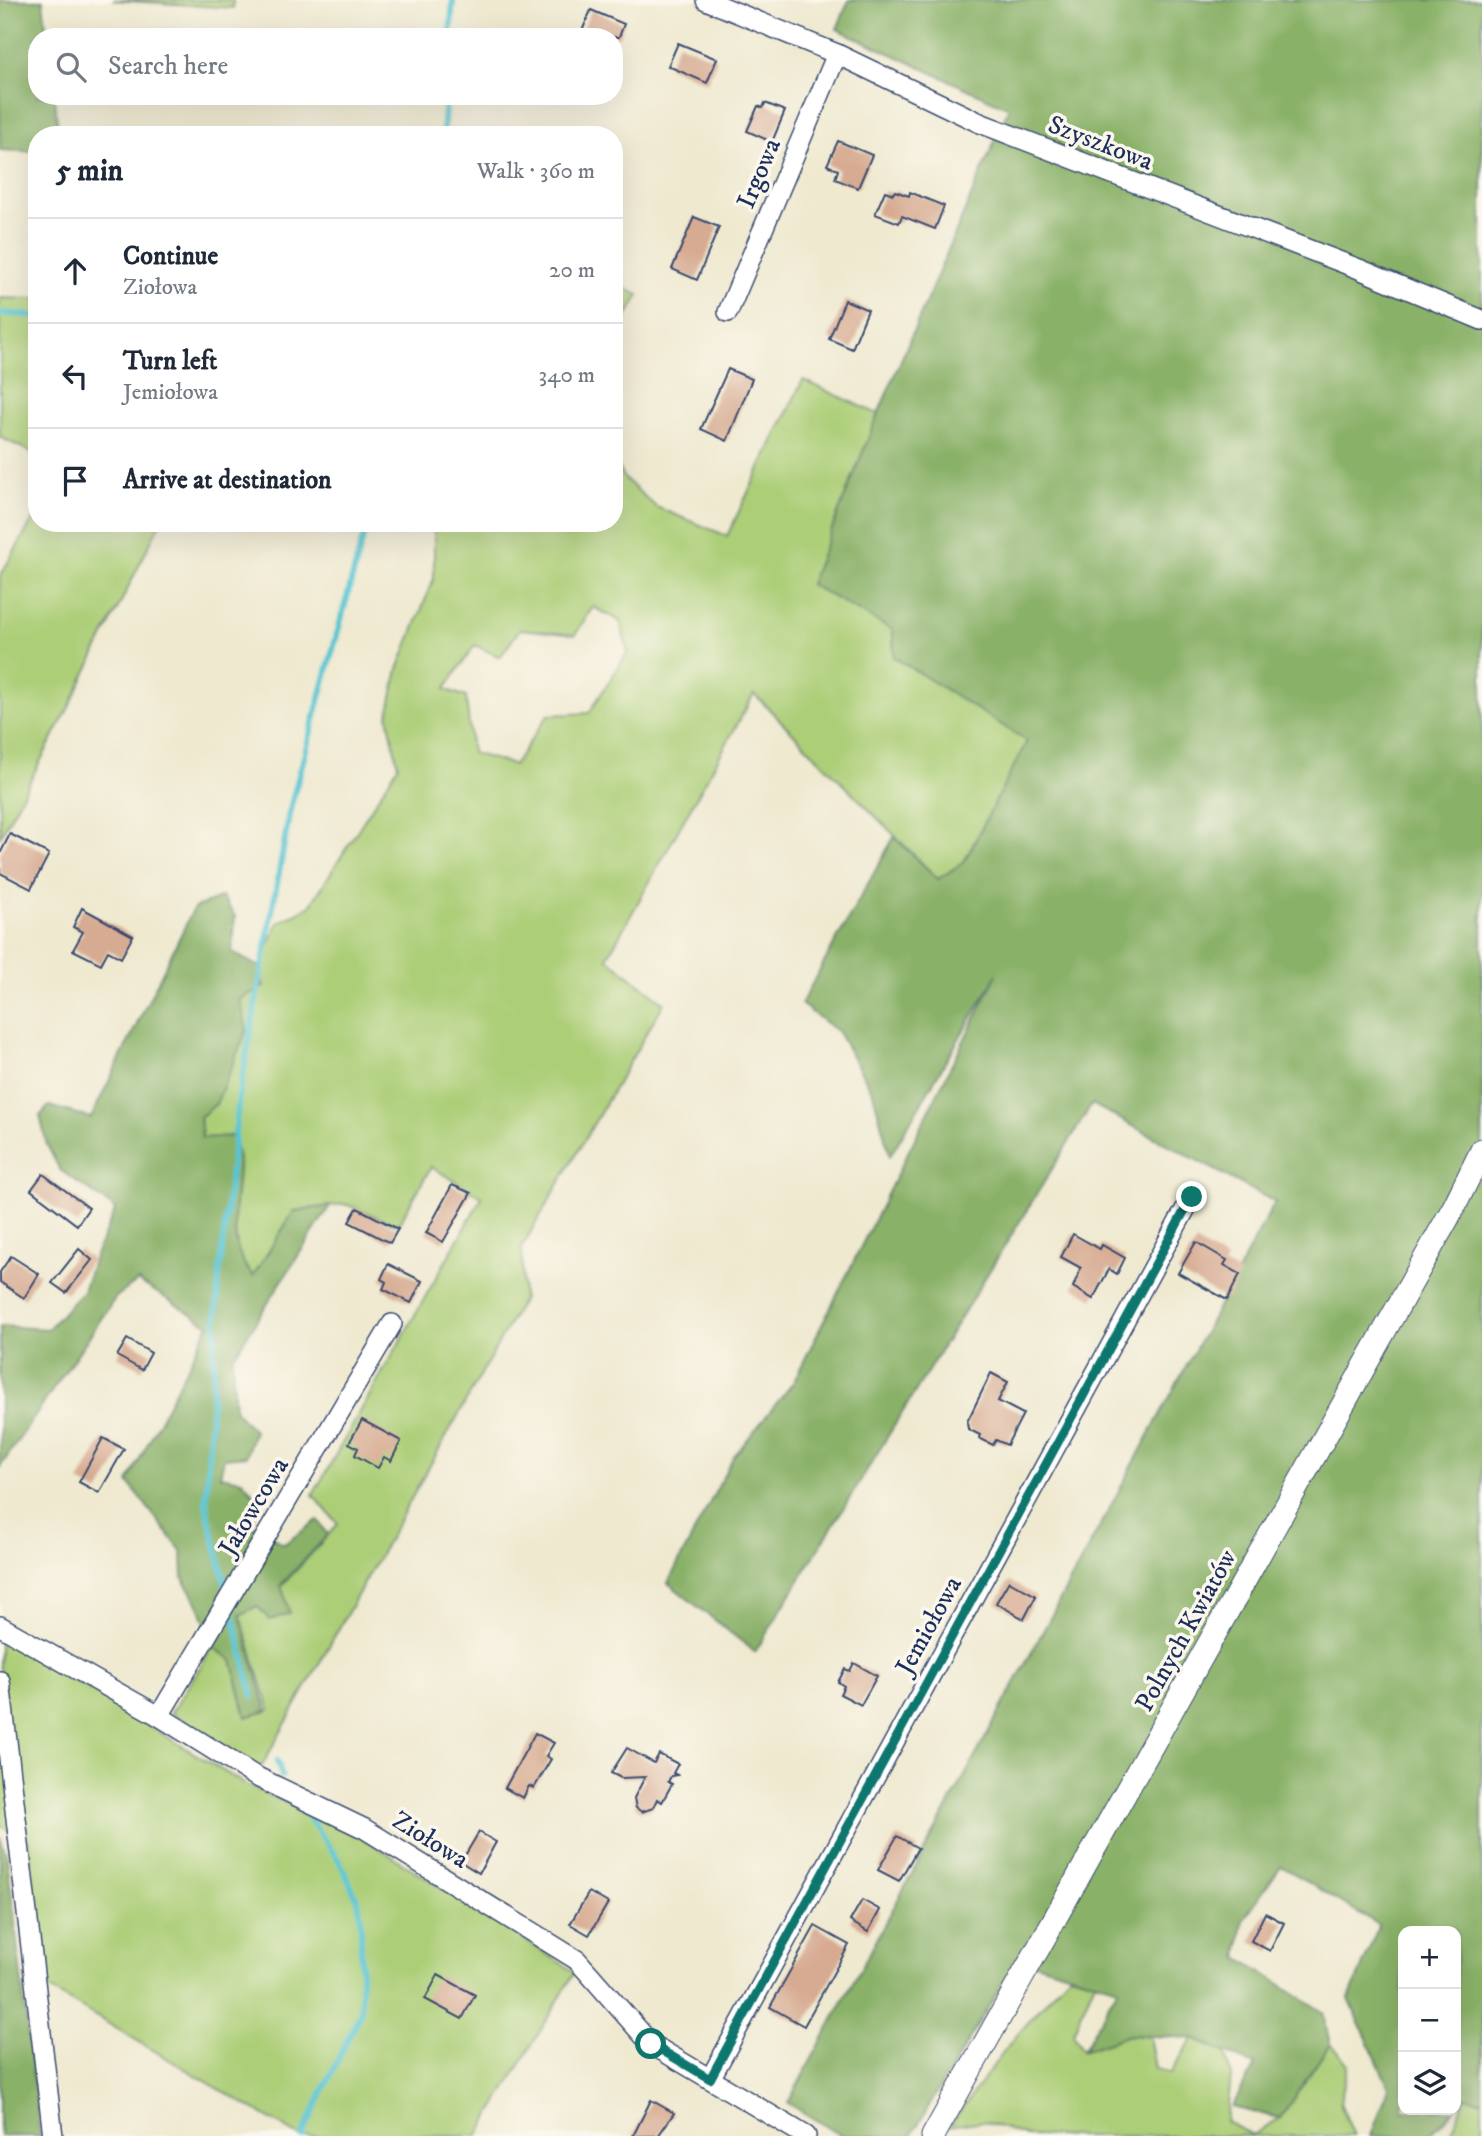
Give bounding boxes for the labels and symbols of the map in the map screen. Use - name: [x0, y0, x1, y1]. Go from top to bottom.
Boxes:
- street label: Szyszkowa: [1043, 108, 1158, 179]
- street label: Irgowa: [730, 133, 789, 214]
- route end: [1176, 1181, 1207, 1212]
- street label: Jałowcowa: [211, 1451, 297, 1564]
- street label: Polnych Kwiatów: [1128, 1543, 1245, 1718]
- street label: Jemiołowa: [888, 1571, 970, 1682]
- street label: Ziołowa: [386, 1804, 475, 1877]
- route start: [635, 2028, 666, 2059]

